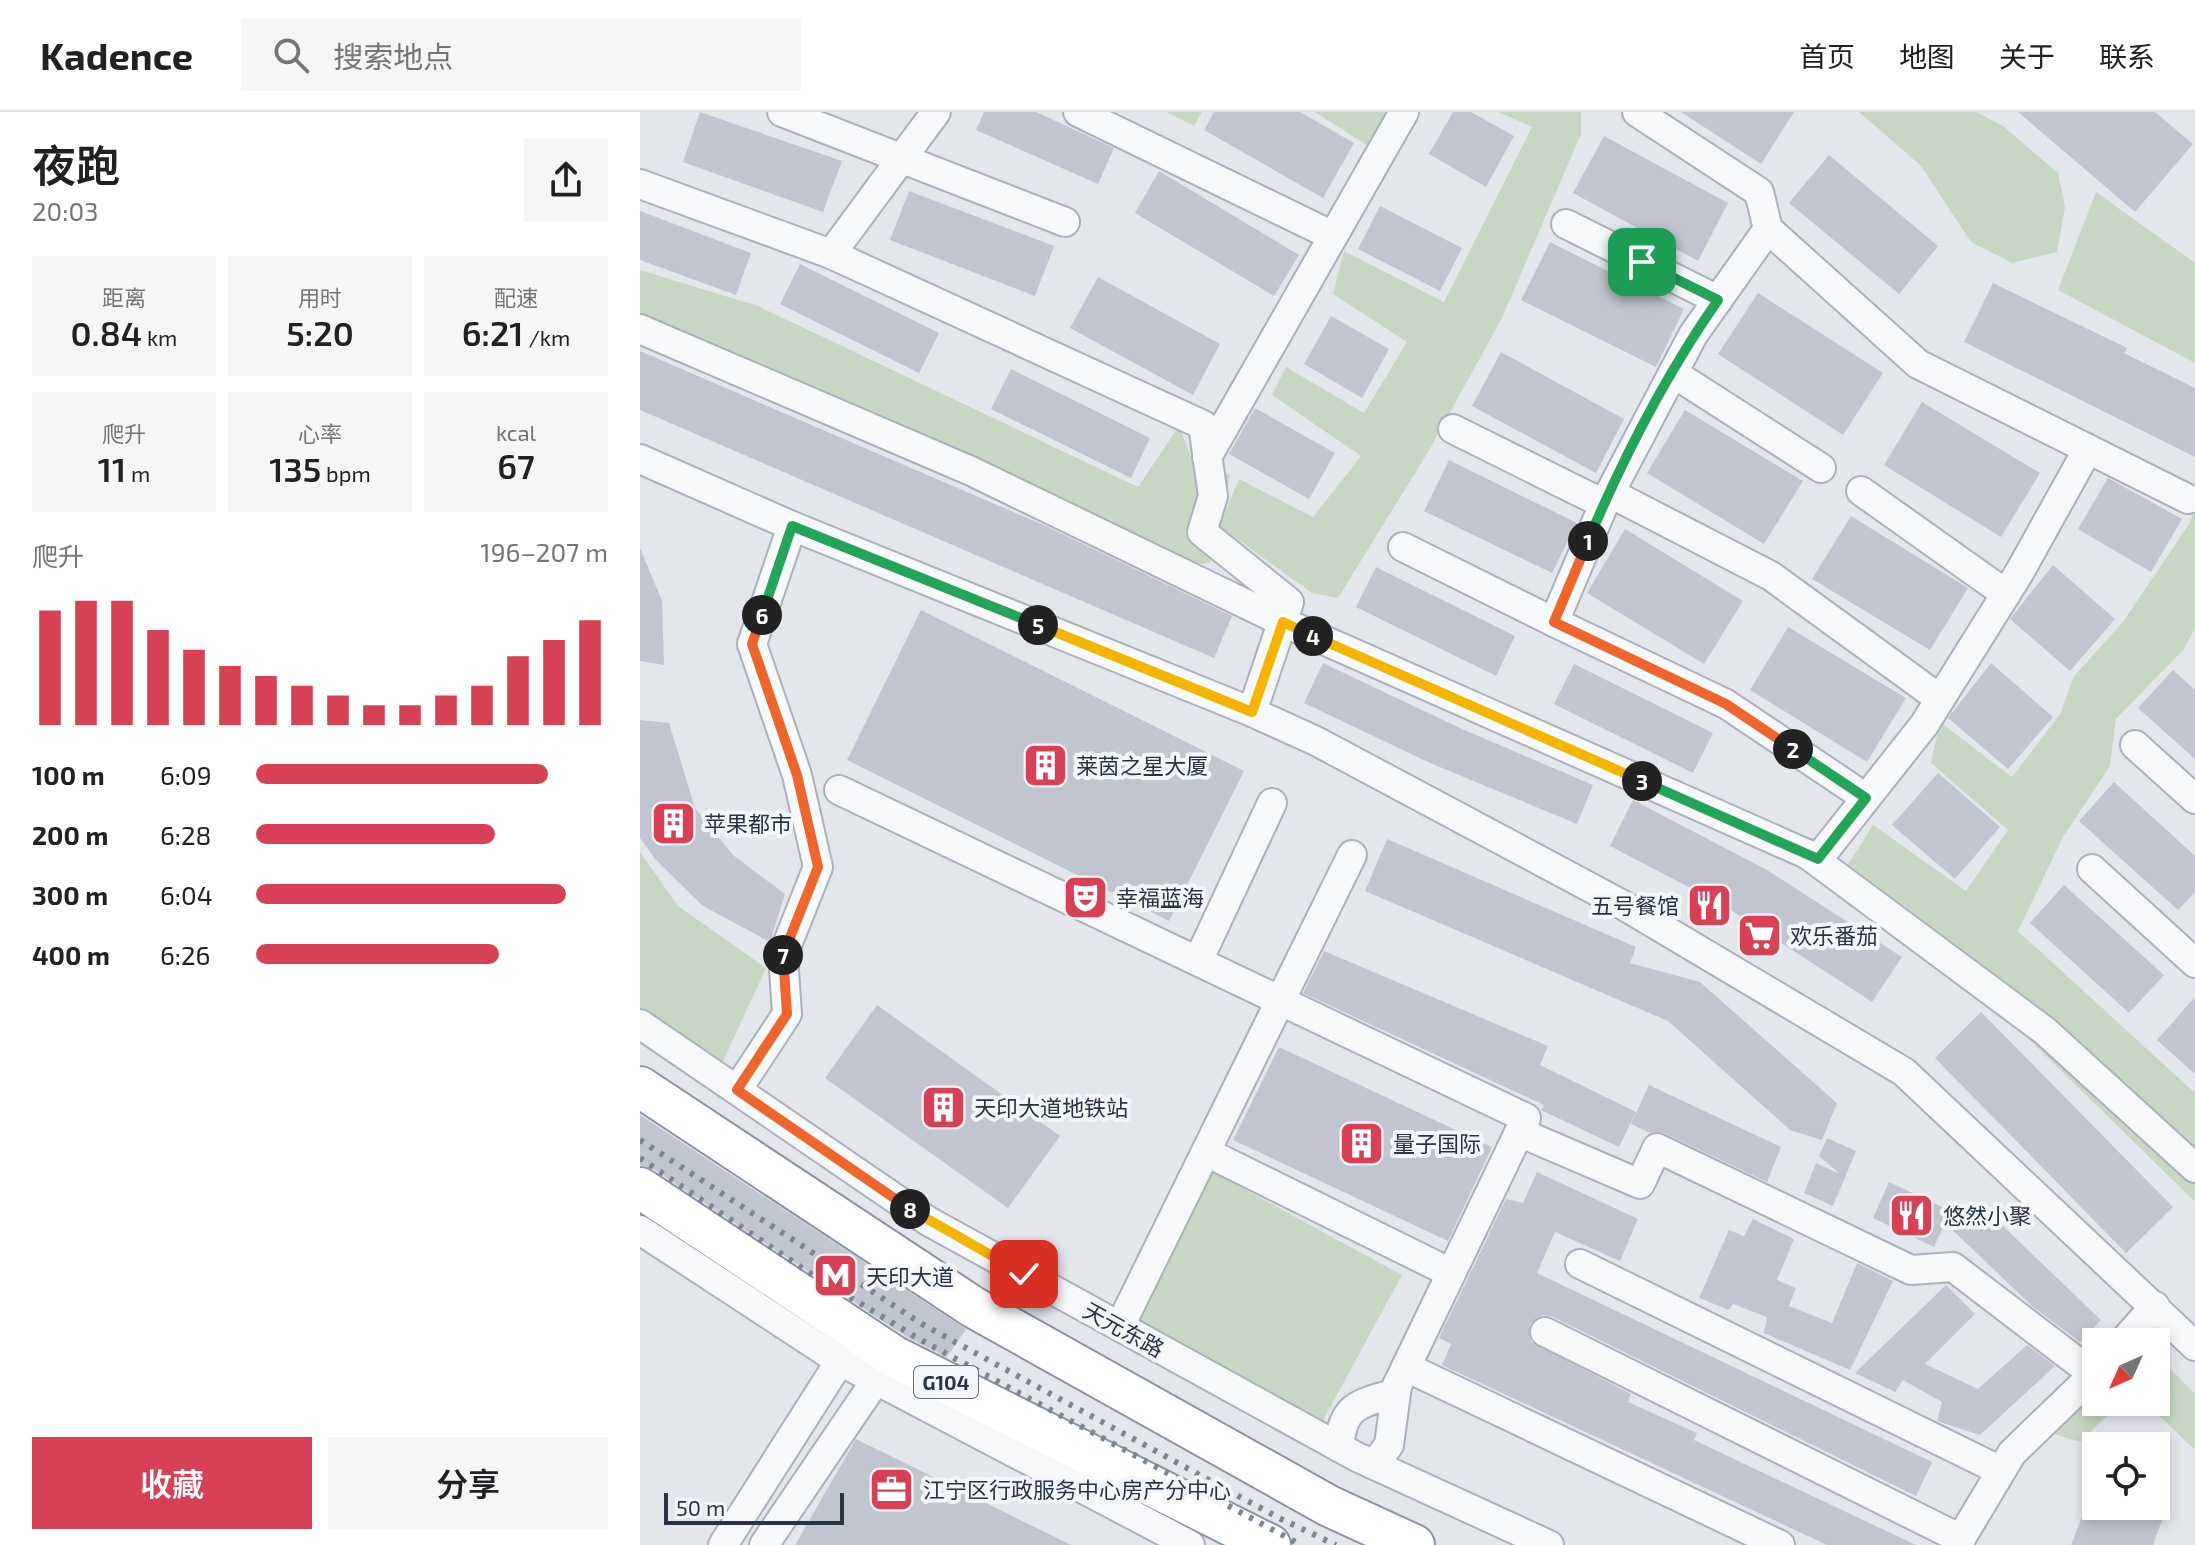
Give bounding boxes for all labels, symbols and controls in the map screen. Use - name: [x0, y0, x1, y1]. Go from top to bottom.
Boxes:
- search box: [241, 19, 801, 91]
- text: Kadence: [40, 32, 193, 78]
- icon: search: [269, 33, 313, 77]
- text: 搜索地点: [333, 38, 453, 74]
- text: 首页: [1799, 39, 1855, 73]
- text: 地图: [1899, 39, 1955, 73]
- text: 关于: [1999, 39, 2055, 73]
- text: 联系: [2099, 39, 2155, 73]
- text: 夜跑: [32, 138, 120, 191]
- button: share: [524, 138, 608, 222]
- text: 20:03: [32, 195, 99, 226]
- pin: [1608, 228, 1676, 296]
- icon: arrive: [1620, 240, 1664, 284]
- text: 距离: [102, 284, 146, 310]
- text: 用时: [298, 284, 342, 310]
- text: 配速: [494, 284, 538, 310]
- text: 0.84: [71, 312, 142, 353]
- text: 5:20: [286, 312, 354, 353]
- text: 6:21: [462, 312, 524, 353]
- text: km: [142, 324, 177, 350]
- text: /km: [524, 324, 570, 350]
- text: kcal: [496, 419, 536, 445]
- text: 爬升: [102, 420, 146, 446]
- text: 心率: [298, 420, 342, 446]
- text: 67: [497, 445, 535, 486]
- text: 11: [98, 448, 126, 489]
- text: 135: [269, 448, 321, 489]
- text: m: [126, 460, 150, 486]
- text: bpm: [321, 460, 371, 486]
- pin: 1: [1568, 521, 1608, 561]
- text: 1: [1583, 528, 1593, 554]
- text: 196–207 m: [480, 536, 608, 567]
- text: 爬升: [32, 540, 84, 571]
- pin: 6: [742, 595, 782, 635]
- text: 6: [756, 602, 768, 628]
- pin: 5: [1018, 605, 1058, 645]
- text: 5: [1032, 612, 1044, 638]
- pin: 4: [1293, 616, 1333, 656]
- text: 4: [1306, 623, 1320, 649]
- pin: 2: [1773, 729, 1813, 769]
- text: 2: [1787, 736, 1799, 762]
- building icon: 莱茵之星大厦: [1021, 741, 1069, 789]
- place label: 莱茵之星大厦: [1076, 752, 1208, 778]
- text: 100 m: [32, 759, 105, 790]
- text: 6:09: [160, 759, 212, 790]
- pin: 3: [1622, 761, 1662, 801]
- text: 3: [1636, 768, 1648, 794]
- building icon: 苹果都市: [649, 799, 697, 847]
- place label: 苹果都市: [704, 810, 792, 836]
- text: 200 m: [32, 819, 108, 850]
- text: 6:28: [160, 819, 211, 850]
- theatre icon: 幸福蓝海: [1061, 873, 1109, 921]
- text: 300 m: [32, 879, 108, 910]
- text: 6:04: [160, 879, 213, 910]
- restaurant icon: 五号餐馆: [1686, 881, 1734, 929]
- place label: 幸福蓝海: [1116, 884, 1204, 910]
- place label: 五号餐馆: [1591, 892, 1679, 918]
- supermarket icon: 欢乐番茄: [1735, 911, 1783, 959]
- place label: 欢乐番茄: [1790, 922, 1878, 948]
- pin: 7: [763, 935, 803, 975]
- text: 400 m: [32, 939, 110, 970]
- text: 6:26: [160, 939, 211, 970]
- text: 7: [777, 942, 789, 968]
- building icon: 天印大道地铁站: [919, 1083, 967, 1131]
- place label: 天印大道地铁站: [974, 1094, 1128, 1120]
- building icon: 量子国际: [1338, 1119, 1386, 1167]
- place label: 量子国际: [1393, 1130, 1481, 1156]
- pin: 8: [890, 1189, 930, 1229]
- restaurant icon: 悠然小聚: [1888, 1191, 1936, 1239]
- text: 8: [903, 1196, 917, 1222]
- place label: 悠然小聚: [1943, 1202, 2031, 1228]
- pin: [990, 1240, 1058, 1308]
- metro station icon: 天印大道: [811, 1252, 859, 1300]
- icon: check: [1002, 1252, 1046, 1296]
- place label: 天印大道: [866, 1263, 954, 1289]
- street label: 天元东路: [1079, 1296, 1169, 1362]
- north arrow: [2082, 1328, 2170, 1416]
- map controls: [2082, 1328, 2170, 1520]
- road number: G104: [914, 1366, 978, 1398]
- button: locate: [2082, 1432, 2170, 1520]
- button: 收藏: [32, 1437, 312, 1529]
- button: 分享: [328, 1437, 608, 1529]
- office icon: 江宁区行政服务中心房产分中心: [868, 1465, 916, 1513]
- place label: 江宁区行政服务中心房产分中心: [923, 1476, 1231, 1502]
- scale bar: [664, 1489, 844, 1525]
- text: 50 m: [676, 1494, 725, 1520]

